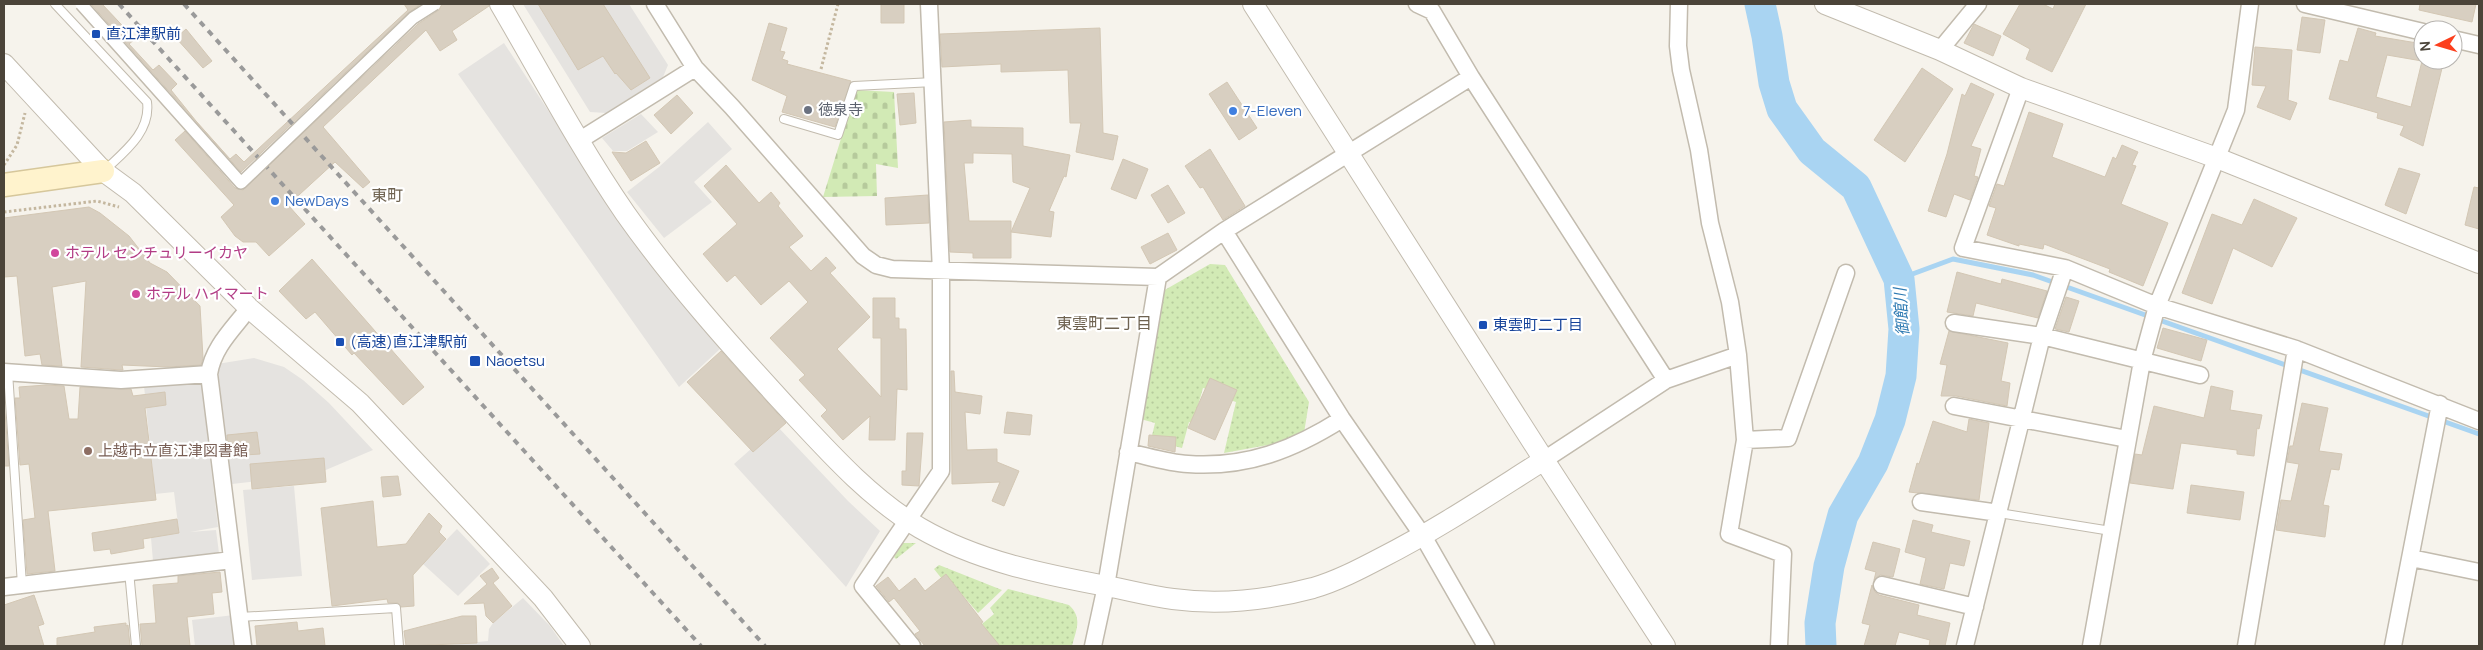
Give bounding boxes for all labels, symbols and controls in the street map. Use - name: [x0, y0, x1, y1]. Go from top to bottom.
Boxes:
- north arrow: [2413, 20, 2463, 70]
- place label: 直江津駅前: [106, 23, 181, 44]
- marker: 直江津駅前: [90, 28, 102, 40]
- text: N: [2415, 40, 2434, 52]
- place label: 徳泉寺: [818, 99, 863, 120]
- place label: 7-Eleven: [1243, 100, 1302, 121]
- marker: 徳泉寺: [802, 104, 814, 116]
- marker: 7-Eleven: [1227, 105, 1239, 117]
- district label: 東町: [371, 184, 403, 206]
- place label: NewDays: [285, 190, 349, 211]
- marker: NewDays: [269, 195, 281, 207]
- place label: ホテル センチュリーイカヤ: [65, 242, 248, 263]
- marker: ホテル センチュリーイカヤ: [49, 247, 61, 259]
- place label: ホテル ハイマート: [146, 283, 269, 304]
- water label: 御館川: [1888, 285, 1914, 337]
- marker: ホテル ハイマート: [130, 288, 142, 300]
- district label: 東雲町二丁目: [1056, 312, 1152, 334]
- place label: 東雲町二丁目: [1493, 314, 1583, 335]
- marker: 東雲町二丁目: [1477, 319, 1489, 331]
- place label: (高速)直江津駅前: [350, 331, 468, 352]
- marker: (高速)直江津駅前: [334, 336, 346, 348]
- place label: Naoetsu: [486, 350, 545, 371]
- marker: Naoetsu: [468, 354, 482, 368]
- place label: 上越市立直江津図書館: [98, 440, 248, 461]
- marker: 上越市立直江津図書館: [82, 445, 94, 457]

